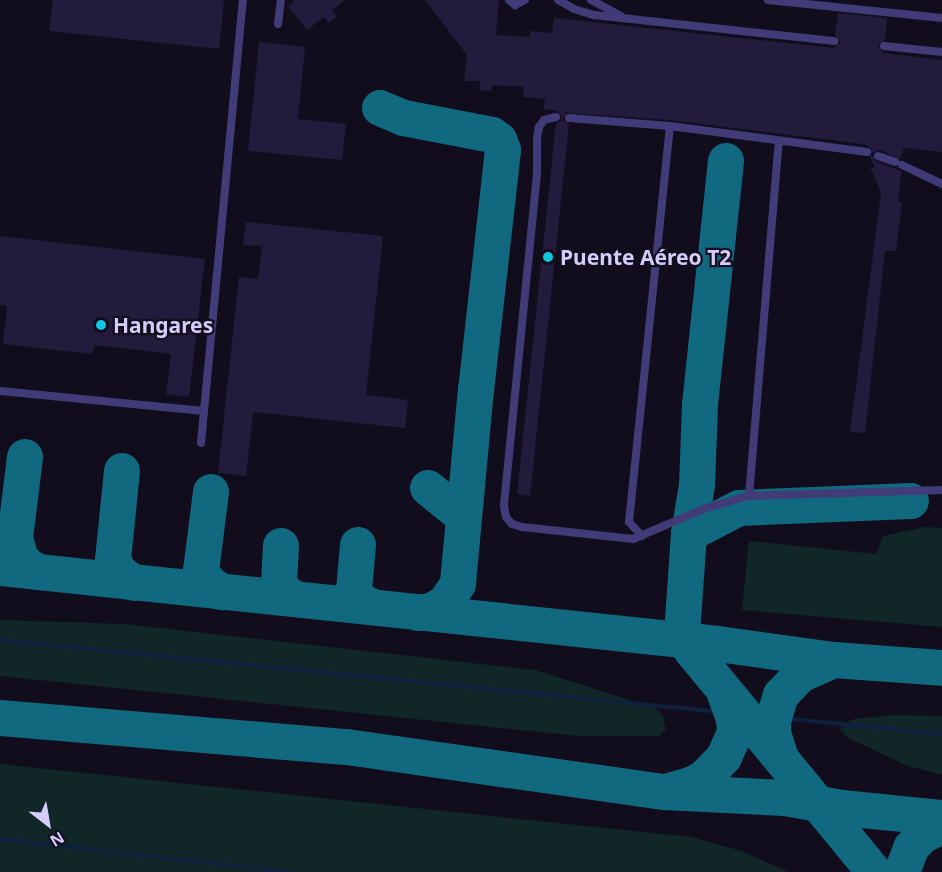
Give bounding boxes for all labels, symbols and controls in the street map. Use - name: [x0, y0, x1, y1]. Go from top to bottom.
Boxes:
- place label: Puente Aéreo T2: [560, 244, 731, 270]
- marker: Puente Aéreo T2: [541, 250, 555, 264]
- place label: Hangares: [113, 312, 213, 338]
- marker: Hangares: [94, 318, 108, 332]
- north arrow: [18, 794, 78, 854]
- text: N: [46, 827, 69, 852]

